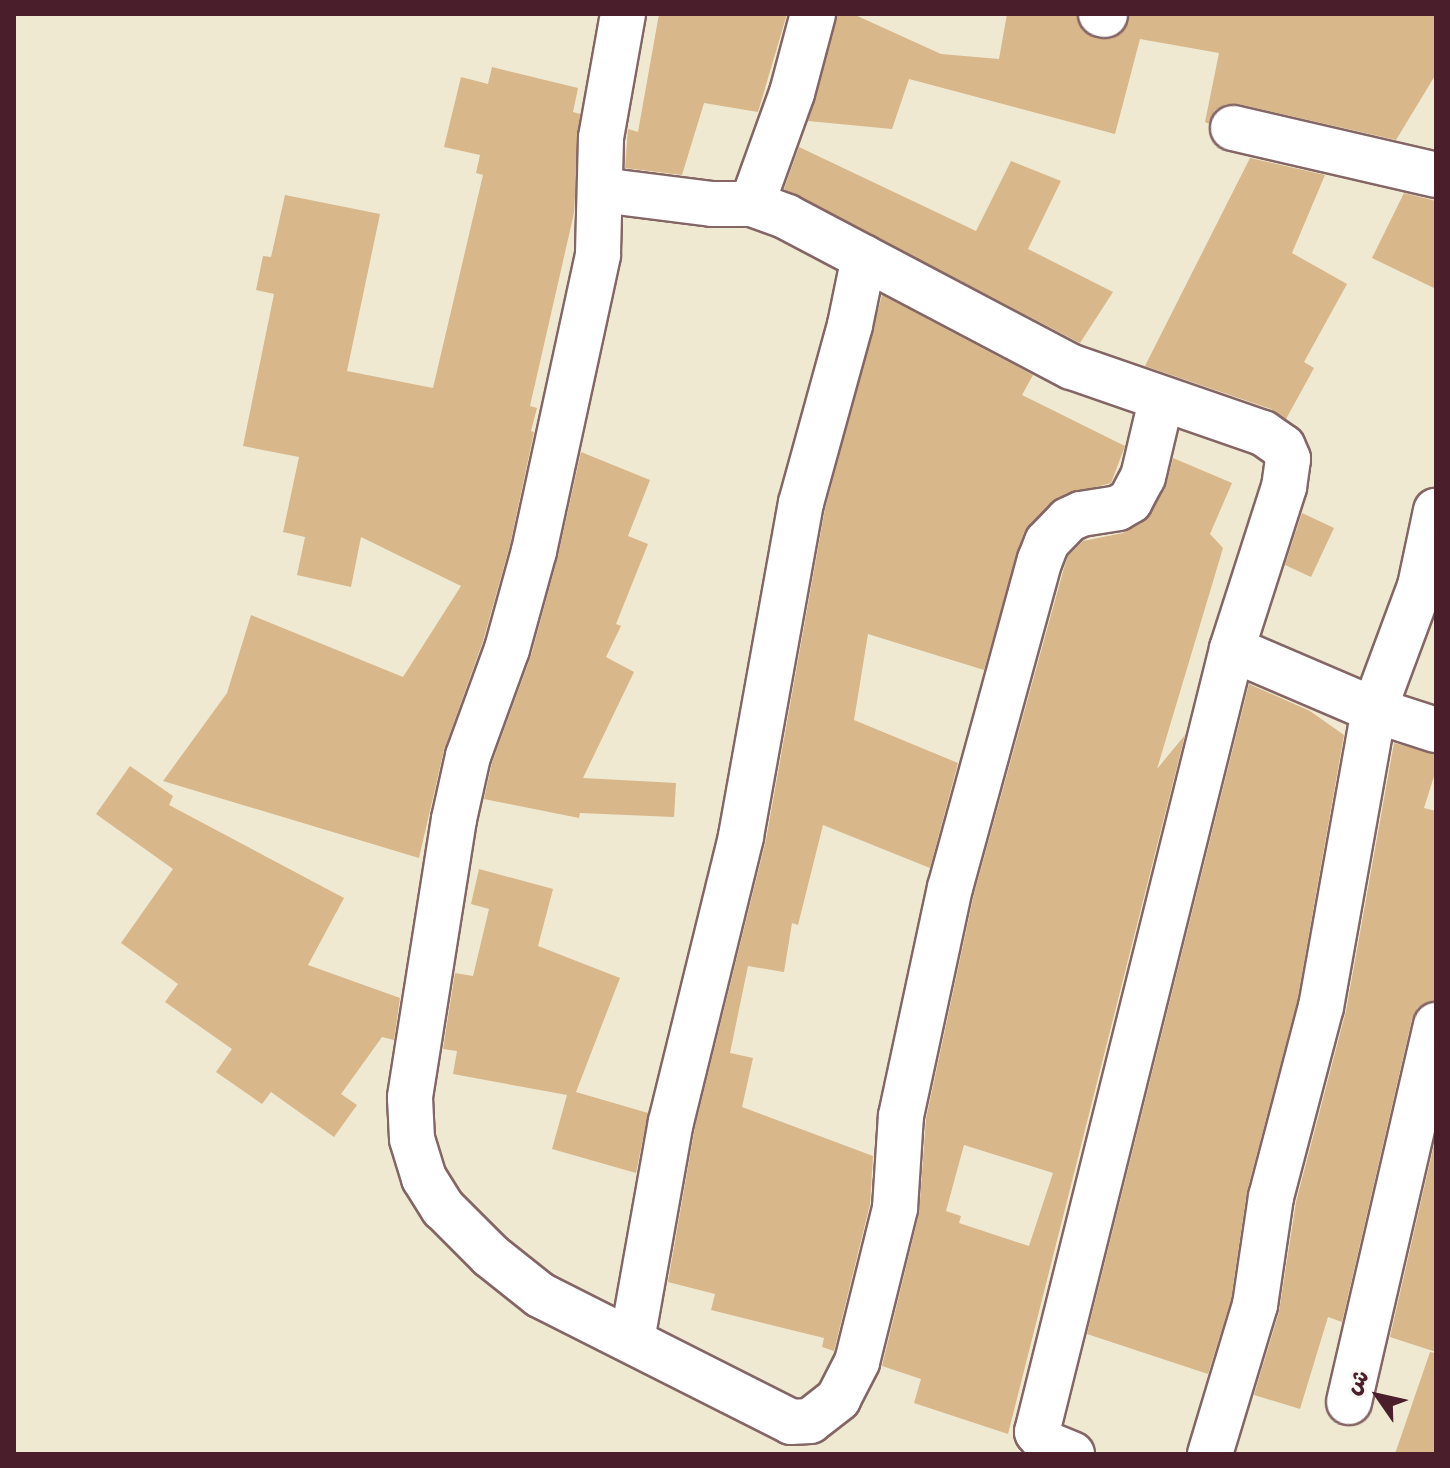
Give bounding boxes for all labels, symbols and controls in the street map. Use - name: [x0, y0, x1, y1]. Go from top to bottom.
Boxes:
- north arrow: [1338, 1356, 1418, 1436]
- text: ش: [1340, 1365, 1376, 1400]

